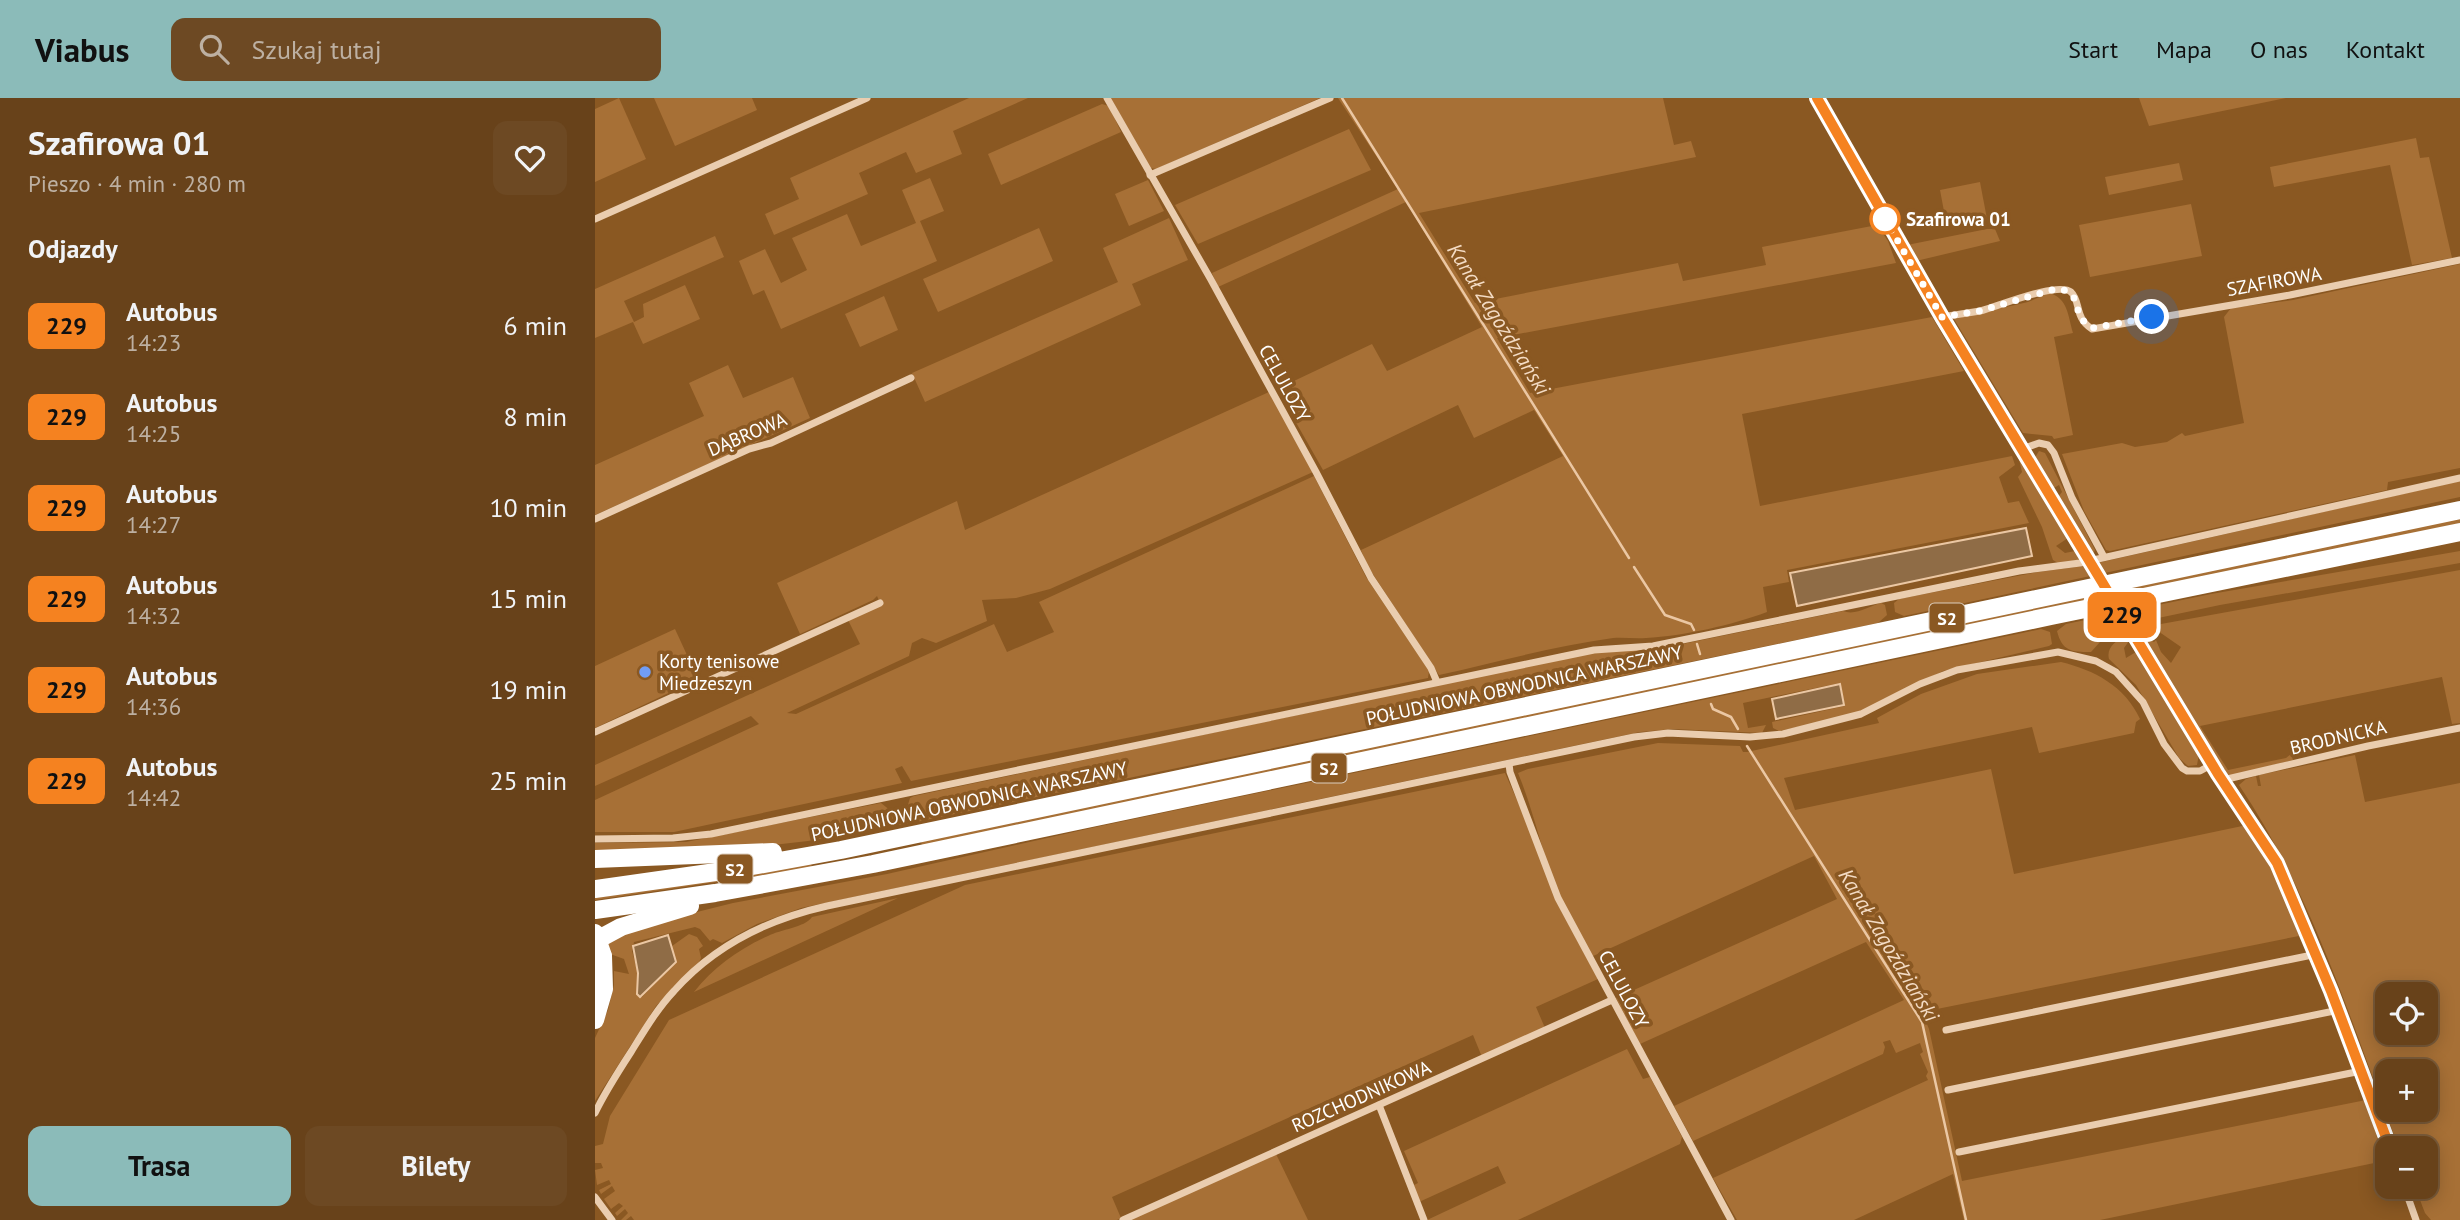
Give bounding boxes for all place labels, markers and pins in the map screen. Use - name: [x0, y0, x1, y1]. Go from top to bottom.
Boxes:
- marker: Szafirowa 01: [1870, 204, 1900, 234]
- place label: Szafirowa 01: [1906, 207, 2011, 231]
- place label: Korty tenisowe Miedzeszyn: [659, 649, 779, 695]
- marker: Korty tenisowe Miedzeszyn: [637, 664, 653, 680]

